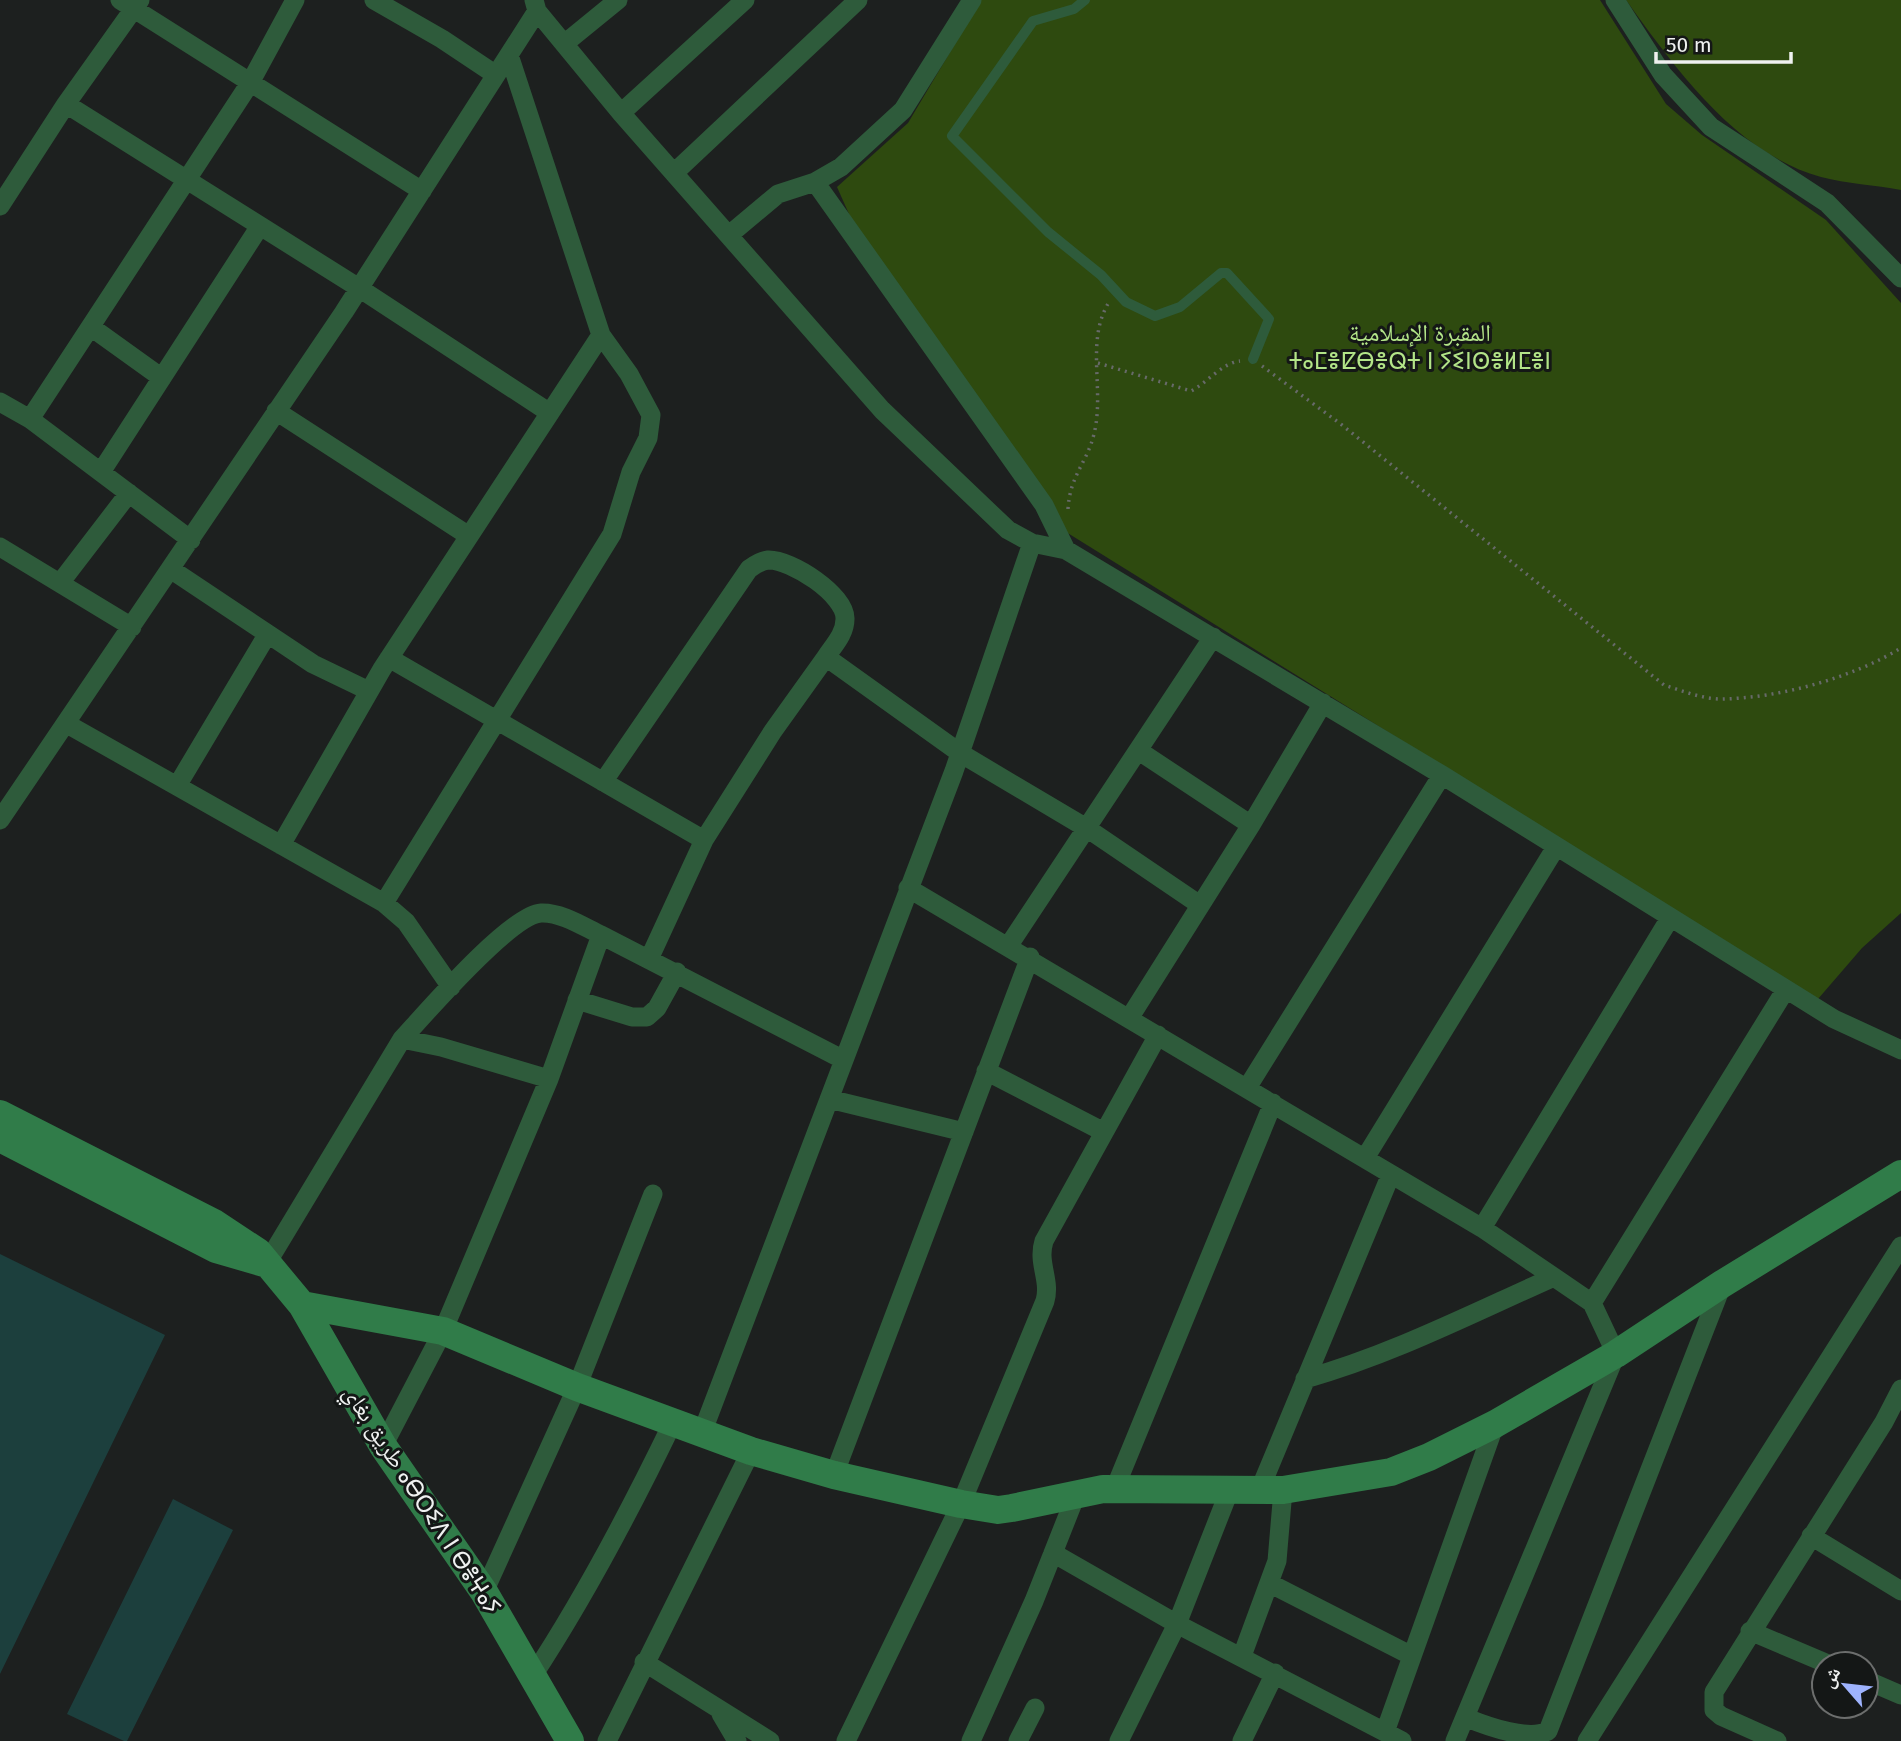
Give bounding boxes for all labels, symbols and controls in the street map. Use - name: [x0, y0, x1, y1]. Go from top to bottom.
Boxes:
- scale bar: [1656, 21, 1791, 65]
- text: 50 m: [1666, 32, 1712, 58]
- park label: المقبرة الإسلامية ⵜⴰⵎⴻⵇⴱⴻⵕⵜ ⵏ ⵢⵉⵏⵙⴻⵍⵎⴻⵏ: [1289, 319, 1551, 375]
- street label: طريق بغاي ⴰⴱⵔⵉⴷ ⵏ ⴱⴻⵖⴰⵢ: [333, 1380, 507, 1623]
- north arrow: [1810, 1650, 1880, 1720]
- text: ش: [1816, 1663, 1845, 1692]

